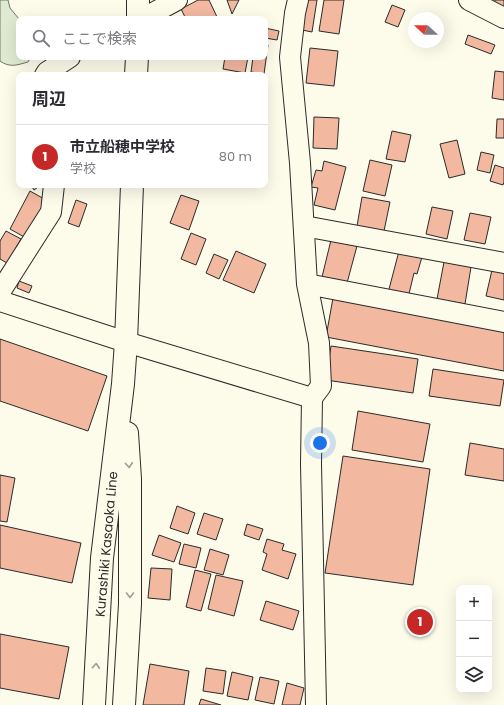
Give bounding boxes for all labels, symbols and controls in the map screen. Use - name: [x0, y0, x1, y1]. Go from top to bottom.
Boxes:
- north arrow: [408, 12, 444, 48]
- search box: [16, 16, 268, 60]
- icon: search: [30, 27, 52, 49]
- text: ここで検索: [62, 28, 137, 49]
- text: 周辺: [32, 87, 66, 111]
- text: 市立船穂中学校: [70, 136, 175, 157]
- text: 1: [43, 147, 47, 166]
- text: 80 m: [219, 147, 252, 166]
- text: 学校: [70, 159, 96, 178]
- your location: [310, 433, 330, 453]
- one-way arrow: [125, 462, 134, 468]
- street label: Kurashiki Kasaoka Line: [91, 470, 122, 618]
- map controls: [456, 585, 492, 693]
- button: +: [456, 585, 492, 621]
- one-way arrow: [126, 592, 134, 598]
- pin: 1: [407, 607, 433, 637]
- button: −: [456, 621, 492, 657]
- button: layers: [456, 657, 492, 693]
- one-way arrow: [92, 663, 101, 669]

